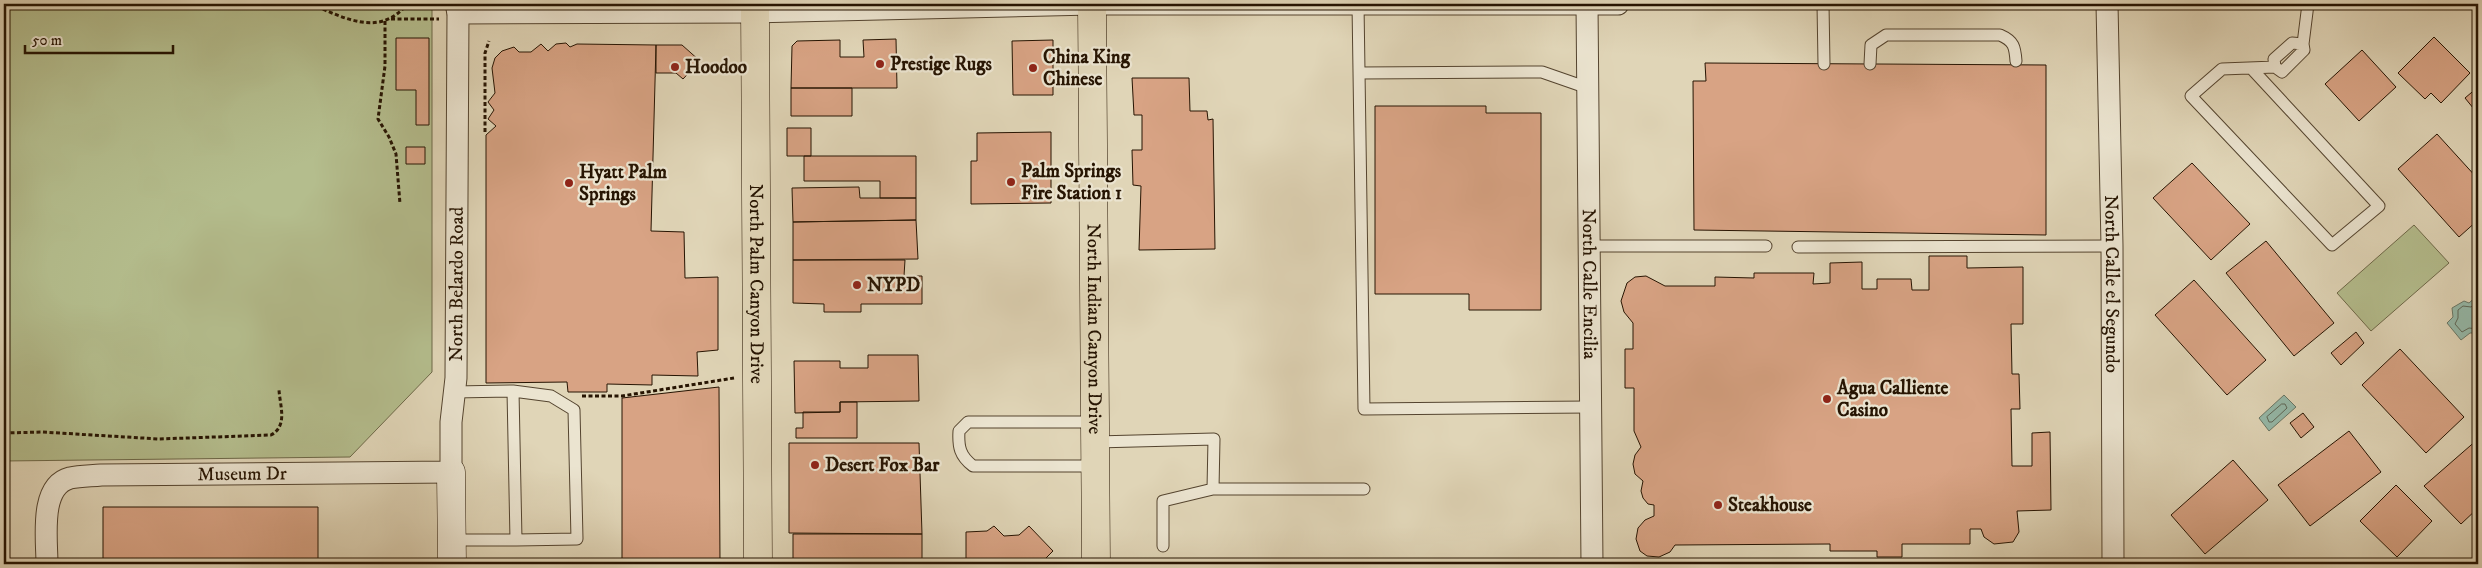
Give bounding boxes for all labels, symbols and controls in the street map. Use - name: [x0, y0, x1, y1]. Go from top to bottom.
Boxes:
- scale bar: [25, 22, 172, 54]
- text: 50 m: [32, 31, 62, 50]
- place label: China King Chinese: [1043, 46, 1131, 91]
- place label: Prestige Rugs: [890, 53, 993, 76]
- place label: Hoodoo: [685, 56, 747, 79]
- marker: Prestige Rugs: [874, 58, 886, 70]
- marker: Hoodoo: [669, 61, 681, 73]
- marker: China King Chinese: [1027, 62, 1039, 74]
- place label: Palm Springs Fire Station 1: [1021, 160, 1122, 205]
- place label: Hyatt Palm Springs: [579, 161, 668, 206]
- marker: Palm Springs Fire Station 1: [1005, 176, 1017, 188]
- marker: Hyatt Palm Springs: [563, 177, 575, 189]
- street label: North Palm Canyon Drive: [744, 184, 769, 384]
- street label: North Calle el Segundo: [2099, 195, 2124, 373]
- street label: North Belardo Road: [445, 206, 468, 361]
- street label: North Calle Encilia: [1577, 208, 1602, 359]
- street label: North Indian Canyon Drive: [1082, 223, 1107, 435]
- place label: NYPD: [867, 274, 920, 297]
- marker: NYPD: [851, 279, 863, 291]
- place label: Agua Calliente Casino: [1836, 377, 1948, 422]
- marker: Agua Calliente Casino: [1821, 393, 1833, 405]
- place label: Desert Fox Bar: [825, 454, 940, 477]
- marker: Desert Fox Bar: [809, 459, 821, 471]
- street label: Museum Dr: [197, 462, 287, 486]
- place label: Steakhouse: [1728, 494, 1812, 517]
- marker: Steakhouse: [1712, 499, 1724, 511]

